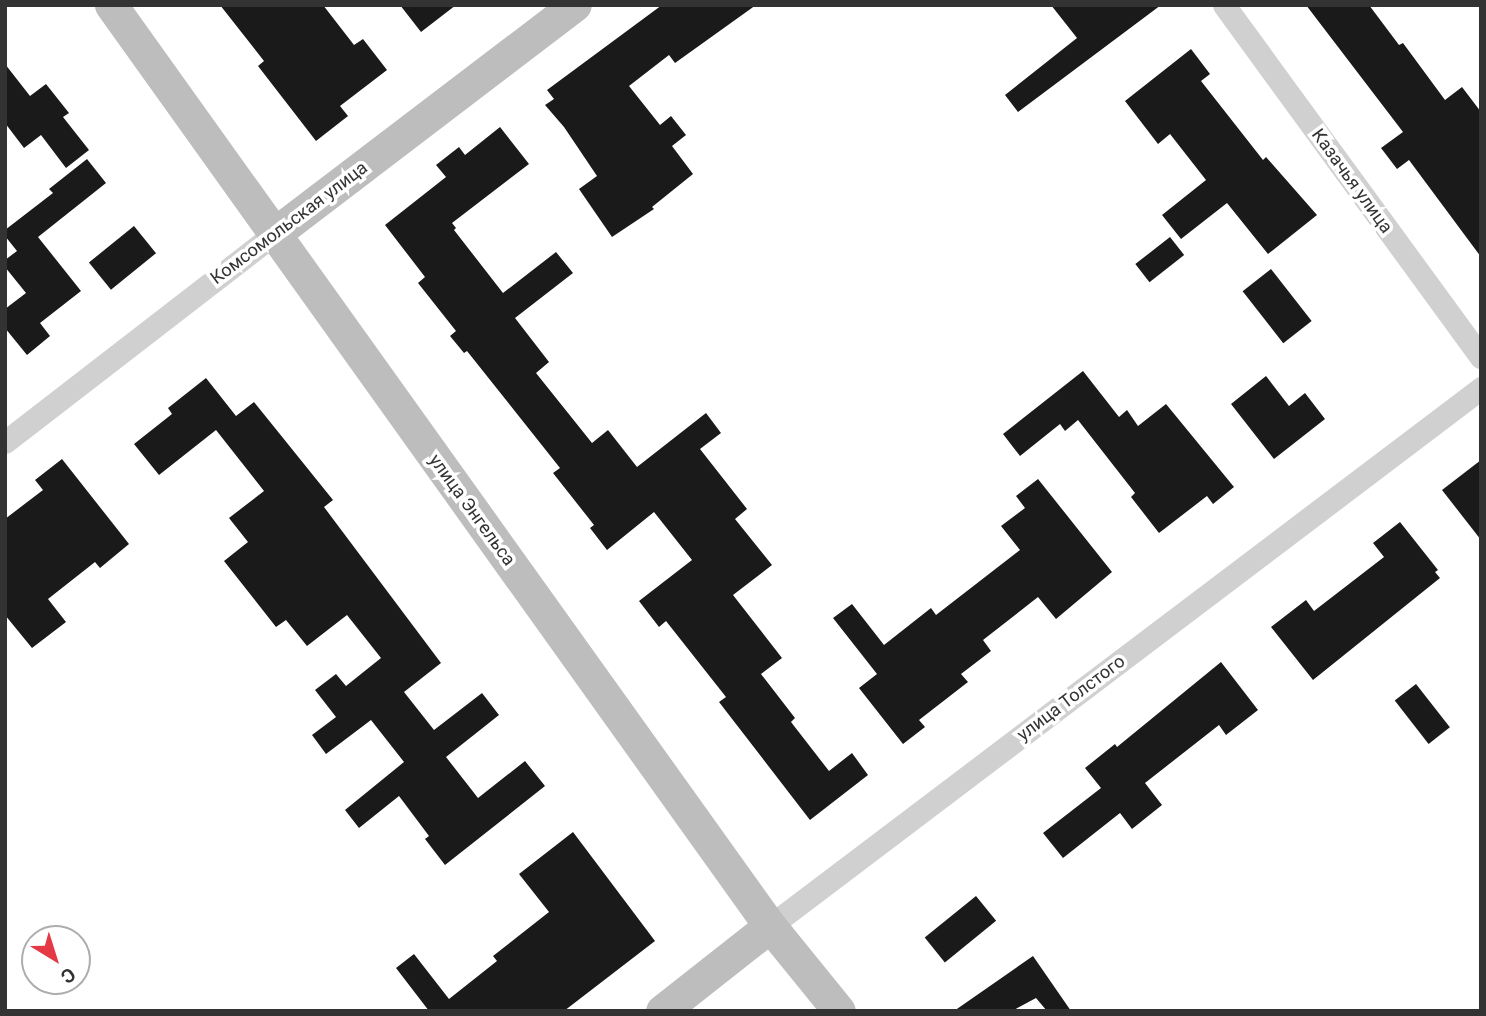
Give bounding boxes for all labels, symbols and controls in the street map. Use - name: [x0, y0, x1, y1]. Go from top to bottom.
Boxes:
- street label: Казачья улица: [1307, 125, 1397, 237]
- street label: Комсомольская улица: [206, 157, 372, 289]
- street label: улица Энгельса: [424, 450, 520, 570]
- street label: улица Толстого: [1013, 650, 1129, 746]
- north arrow: [21, 925, 91, 995]
- text: С: [56, 962, 80, 988]

